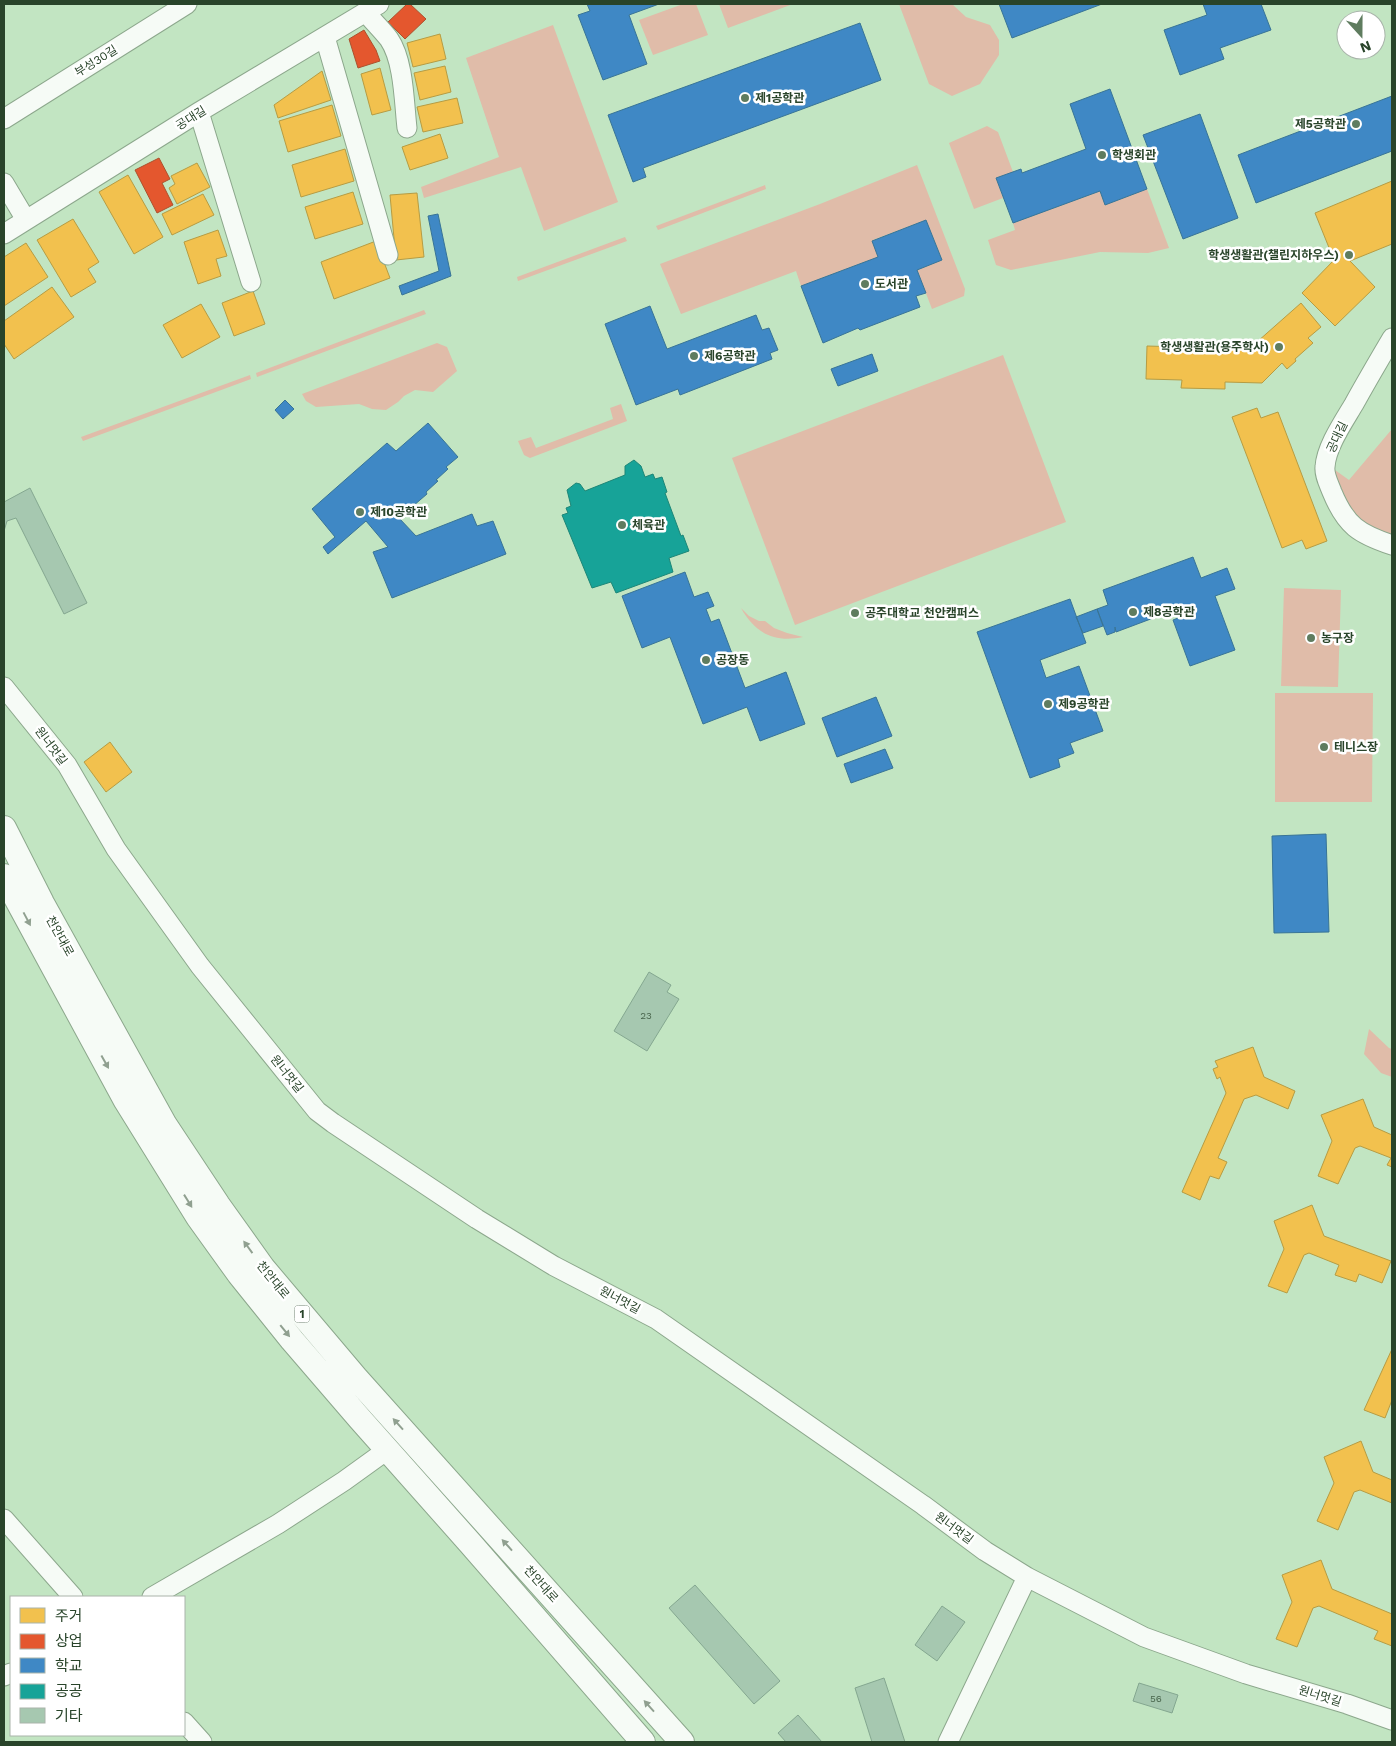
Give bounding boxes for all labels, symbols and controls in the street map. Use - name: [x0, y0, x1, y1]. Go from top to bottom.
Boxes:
- north arrow: [1336, 10, 1386, 60]
- text: N: [1358, 38, 1373, 56]
- street label: 부성30길: [72, 42, 120, 80]
- place label: 제1공학관: [755, 91, 804, 105]
- marker: 제1공학관: [739, 92, 751, 104]
- street label: 공대길: [173, 103, 209, 133]
- place label: 제5공학관: [1295, 117, 1346, 131]
- marker: 제5공학관: [1350, 118, 1362, 130]
- place label: 학생회관: [1112, 148, 1156, 162]
- marker: 학생회관: [1096, 149, 1108, 161]
- place label: 학생생활관(챌린지하우스): [1208, 248, 1339, 262]
- marker: 학생생활관(챌린지하우스): [1343, 249, 1355, 261]
- place label: 도서관: [875, 277, 908, 291]
- marker: 도서관: [859, 278, 871, 290]
- place label: 학생생활관(용주학사): [1160, 340, 1269, 354]
- marker: 학생생활관(용주학사): [1273, 341, 1285, 353]
- place label: 제6공학관: [704, 349, 756, 363]
- marker: 제6공학관: [688, 350, 700, 362]
- street label: 공대길: [1324, 419, 1350, 455]
- place label: 제10공학관: [370, 505, 427, 519]
- marker: 제10공학관: [354, 506, 366, 518]
- place label: 체육관: [632, 518, 665, 532]
- marker: 체육관: [616, 519, 628, 531]
- place label: 제8공학관: [1143, 605, 1195, 619]
- place label: 공주대학교 천안캠퍼스: [865, 606, 979, 620]
- marker: 제8공학관: [1127, 606, 1139, 618]
- marker: 공주대학교 천안캠퍼스: [849, 607, 861, 619]
- place label: 농구장: [1321, 631, 1354, 645]
- marker: 농구장: [1305, 632, 1317, 644]
- place label: 공장동: [716, 653, 749, 667]
- marker: 공장동: [700, 654, 712, 666]
- place label: 제9공학관: [1058, 697, 1110, 711]
- marker: 제9공학관: [1042, 698, 1054, 710]
- street label: 원너멋길: [32, 724, 70, 768]
- place label: 테니스장: [1334, 740, 1378, 754]
- marker: 테니스장: [1318, 741, 1330, 753]
- one-way arrow: [23, 912, 31, 926]
- street label: 천안대로: [43, 913, 77, 959]
- house number: 23: [640, 1010, 652, 1021]
- street label: 원너멋길: [268, 1052, 306, 1096]
- one-way arrow: [100, 1055, 109, 1068]
- one-way arrow: [183, 1195, 193, 1208]
- one-way arrow: [243, 1240, 253, 1254]
- street label: 천안대로: [254, 1258, 292, 1302]
- street label: 원너멋길: [597, 1283, 643, 1317]
- road number: 1: [294, 1306, 310, 1322]
- one-way arrow: [279, 1325, 290, 1338]
- one-way arrow: [392, 1419, 404, 1431]
- street label: 원너멋길: [932, 1509, 976, 1547]
- one-way arrow: [501, 1539, 512, 1552]
- street label: 천안대로: [521, 1563, 561, 1605]
- legend: [10, 1596, 185, 1736]
- text: 주거: [55, 1607, 83, 1625]
- text: 상업: [55, 1632, 83, 1650]
- text: 학교: [55, 1657, 83, 1675]
- text: 공공: [55, 1682, 83, 1700]
- street label: 원너멋길: [1297, 1683, 1343, 1709]
- house number: 56: [1150, 1693, 1162, 1704]
- one-way arrow: [644, 1699, 655, 1712]
- text: 기타: [55, 1707, 83, 1725]

